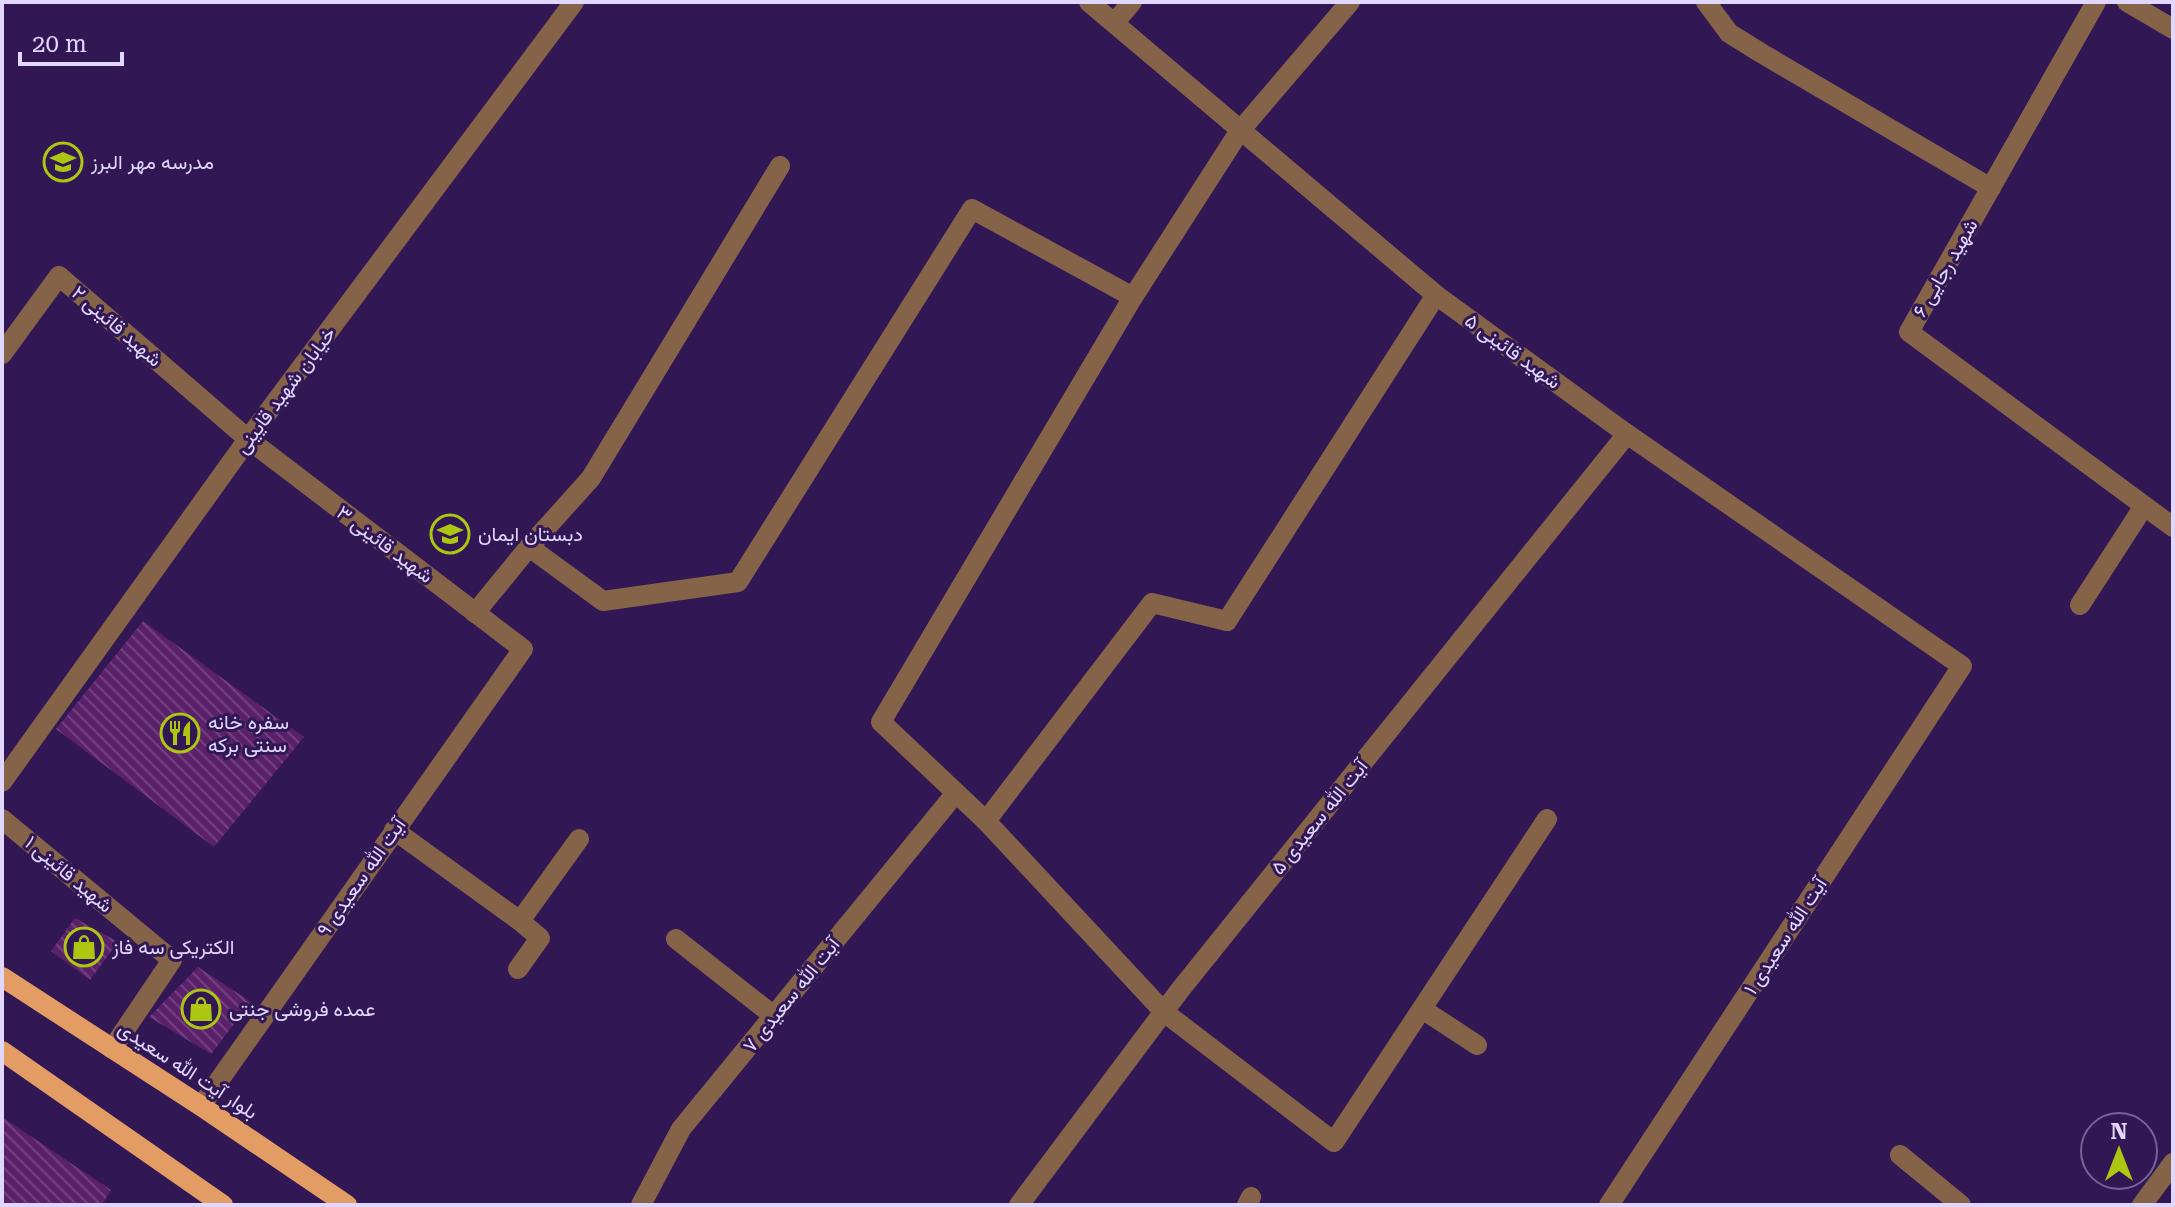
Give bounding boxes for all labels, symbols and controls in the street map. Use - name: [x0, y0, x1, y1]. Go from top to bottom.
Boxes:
- scale bar: [20, 16, 122, 66]
- text: 20 m: [32, 30, 87, 58]
- school or university icon: مدرسه مهر البرز: [42, 141, 84, 183]
- place label: مدرسه مهر البرز: [90, 150, 214, 175]
- street label: شهید رجایی ۶: [1907, 215, 1984, 322]
- street label: شهید قائینی ۲: [66, 280, 167, 372]
- street label: شهید قائینی ۵: [1460, 308, 1566, 395]
- street label: خیابان شهید قایینی: [230, 322, 341, 459]
- street label: شهید قائینی ۳: [331, 500, 438, 589]
- school or university icon: دبستان ایمان: [429, 513, 471, 555]
- place label: دبستان ایمان: [478, 522, 583, 546]
- place label: سفره خانه سنتی برکه: [208, 710, 289, 758]
- restaurant icon: سفره خانه سنتی برکه: [159, 712, 201, 754]
- street label: آیت الله سعیدی ۵: [1265, 754, 1373, 879]
- street label: آیت الله سعیدی ۹: [311, 812, 411, 941]
- street label: شهید قائینی ۱: [20, 830, 118, 918]
- street label: آیت الله سعیدی ۱: [1738, 872, 1833, 999]
- shop icon: الکتریکی سه فاز: [63, 926, 105, 968]
- street label: آیت الله سعیدی ۷: [737, 932, 845, 1057]
- place label: الکتریکی سه فاز: [111, 935, 234, 960]
- shop icon: عمده فروشی جنتی: [180, 988, 222, 1030]
- place label: عمده فروشی جنتی: [229, 997, 375, 1022]
- street label: بلوار آیت الله سعیدی: [113, 1016, 262, 1125]
- north arrow: [2079, 1111, 2159, 1191]
- text: N: [2111, 1119, 2128, 1144]

